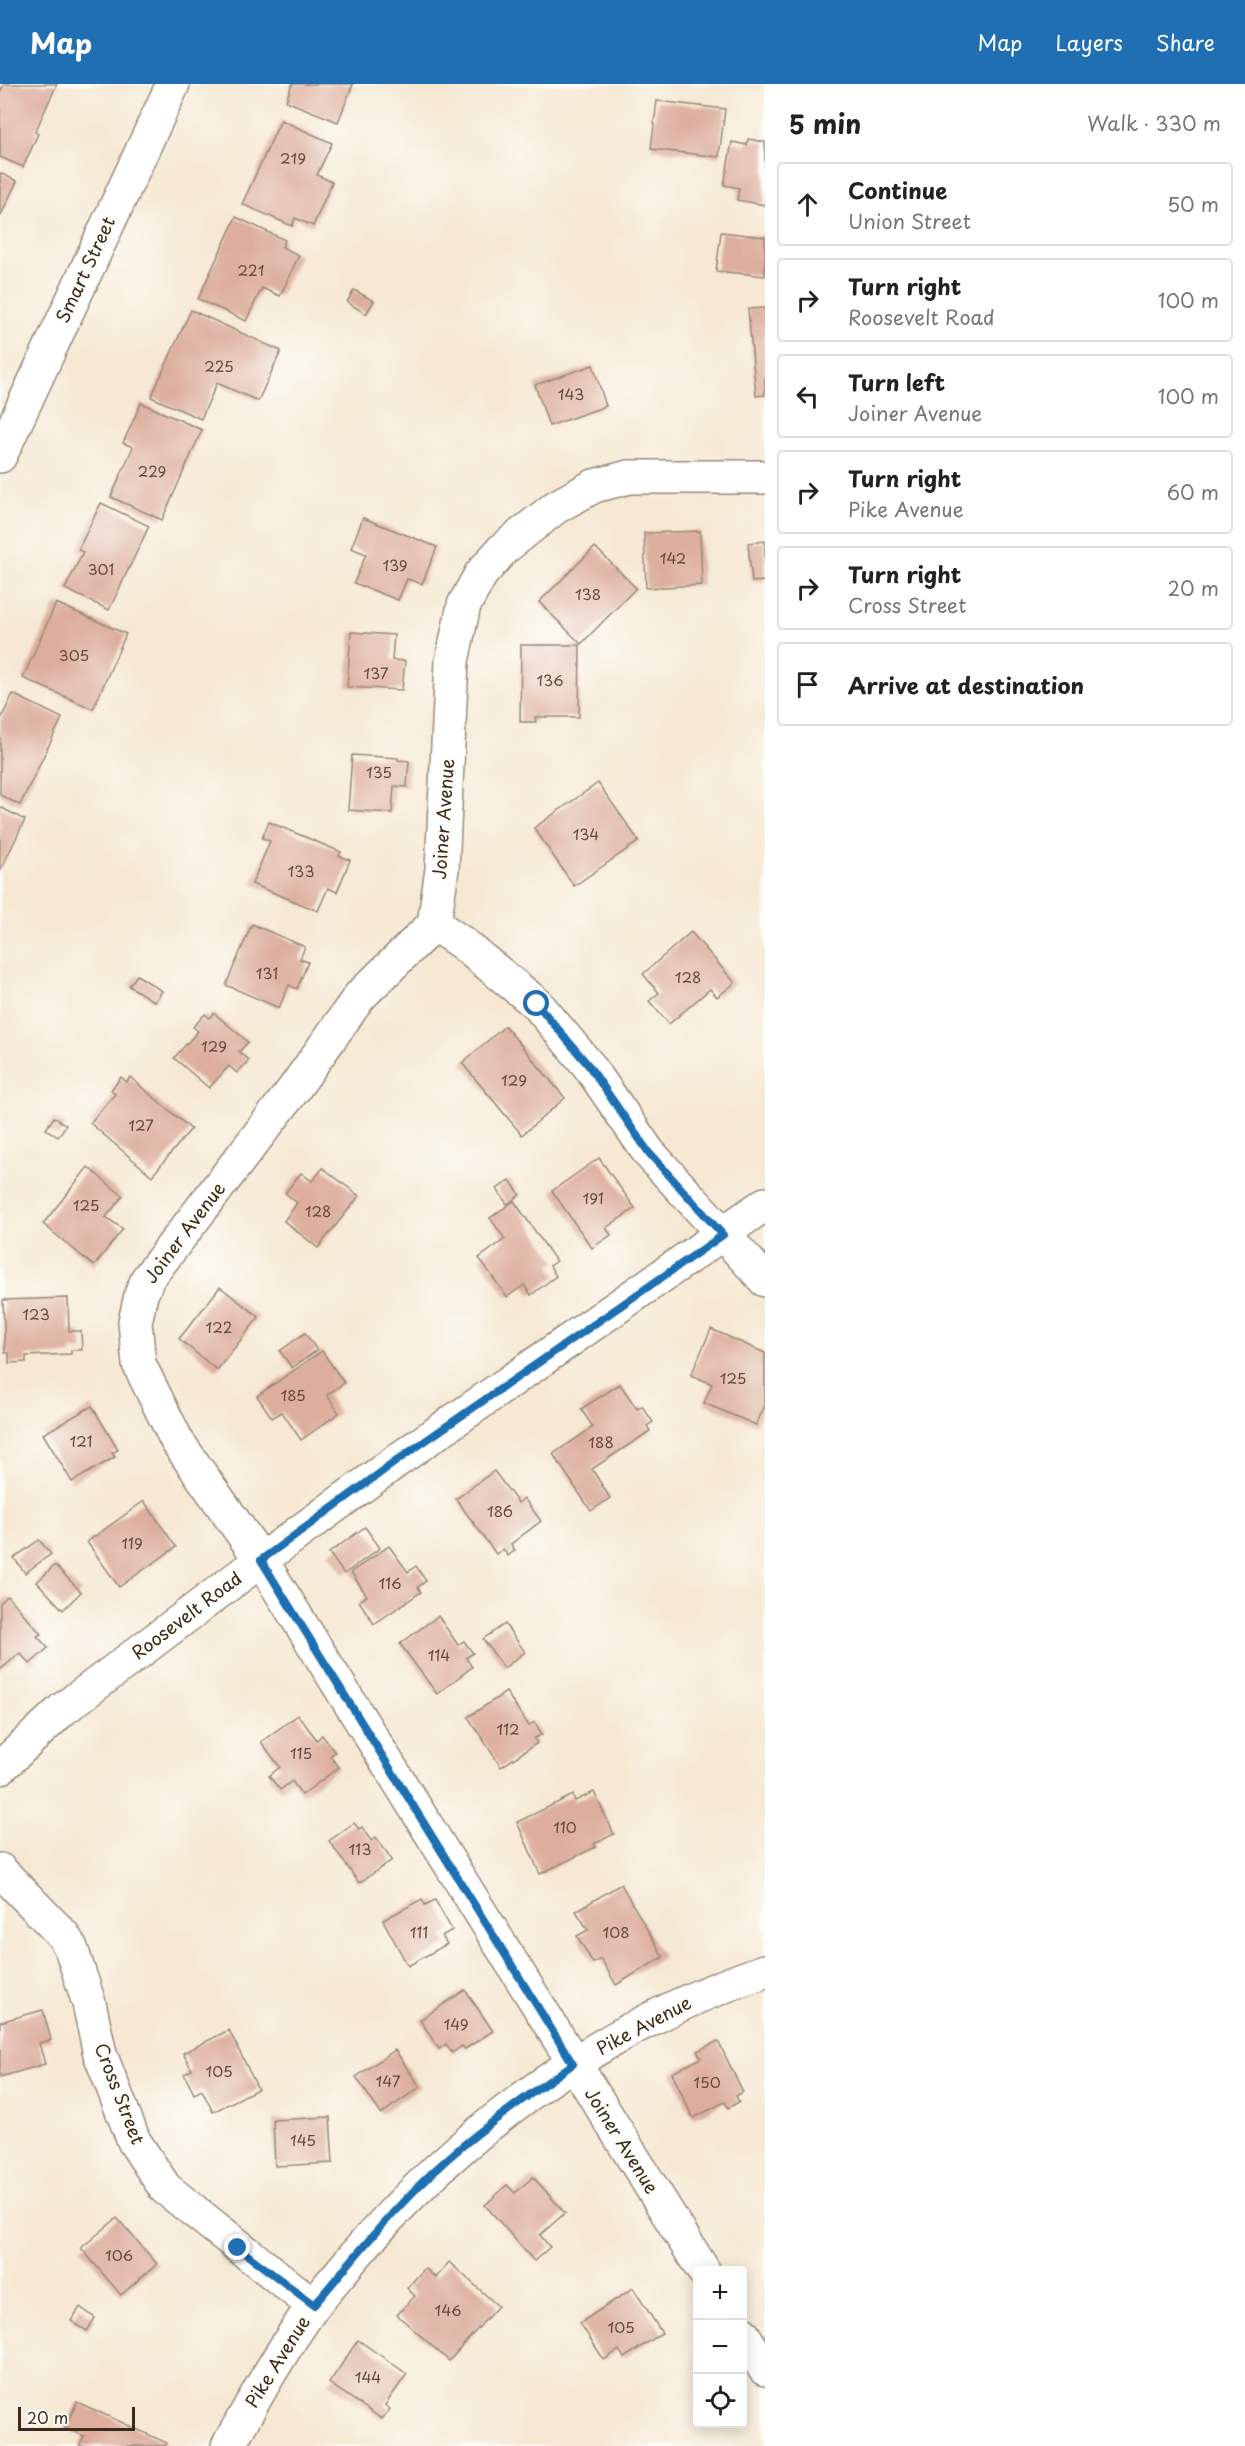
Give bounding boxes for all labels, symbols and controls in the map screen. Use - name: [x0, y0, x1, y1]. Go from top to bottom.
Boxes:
- text: Map: [30, 21, 92, 64]
- text: Map: [978, 26, 1022, 58]
- text: Layers: [1055, 26, 1123, 58]
- text: Share: [1156, 26, 1215, 58]
- text: 5 min: [789, 104, 861, 143]
- text: Walk · 330 m: [1087, 108, 1221, 138]
- house number: 219: [280, 146, 306, 169]
- text: Continue: [848, 173, 947, 206]
- icon: ahead: [791, 188, 824, 221]
- text: 50 m: [1167, 189, 1219, 219]
- text: Union Street: [848, 206, 971, 236]
- street label: Smart Street: [48, 212, 121, 327]
- house number: 221: [238, 258, 264, 281]
- text: Turn right: [848, 269, 961, 302]
- icon: right: [791, 284, 824, 317]
- text: 100 m: [1158, 285, 1219, 315]
- text: Roosevelt Road: [848, 302, 995, 332]
- house number: 225: [204, 354, 234, 377]
- text: Turn left: [848, 365, 945, 398]
- icon: left: [791, 380, 824, 413]
- text: 100 m: [1158, 381, 1219, 411]
- house number: 143: [558, 382, 584, 405]
- text: Joiner Avenue: [848, 398, 982, 428]
- house number: 229: [138, 459, 166, 482]
- text: Turn right: [848, 461, 961, 494]
- icon: right: [791, 476, 824, 509]
- text: 60 m: [1167, 477, 1219, 507]
- text: Pike Avenue: [848, 494, 964, 524]
- house number: 142: [660, 546, 686, 569]
- house number: 139: [382, 553, 408, 576]
- house number: 301: [88, 557, 114, 580]
- text: Turn right: [848, 557, 961, 590]
- icon: right: [791, 572, 824, 605]
- text: 20 m: [1167, 573, 1219, 603]
- house number: 138: [575, 582, 601, 605]
- text: Cross Street: [848, 590, 967, 620]
- house number: 305: [59, 643, 89, 666]
- house number: 137: [364, 661, 389, 684]
- house number: 136: [536, 668, 564, 691]
- icon: arrive: [791, 668, 824, 701]
- text: Arrive at destination: [848, 668, 1084, 701]
- street label: Joiner Avenue: [425, 758, 460, 880]
- house number: 135: [366, 760, 392, 783]
- house number: 134: [573, 822, 599, 845]
- house number: 133: [288, 859, 314, 882]
- house number: 131: [256, 961, 278, 984]
- house number: 128: [675, 965, 701, 988]
- route start: [523, 990, 549, 1016]
- house number: 129: [201, 1034, 227, 1057]
- house number: 129: [501, 1068, 527, 1091]
- house number: 127: [128, 1113, 154, 1136]
- street label: Joiner Avenue: [137, 1176, 231, 1288]
- house number: 191: [582, 1186, 604, 1209]
- house number: 125: [73, 1193, 99, 1216]
- house number: 128: [305, 1199, 331, 1222]
- house number: 123: [22, 1302, 50, 1325]
- house number: 122: [206, 1315, 232, 1338]
- house number: 125: [720, 1366, 746, 1389]
- house number: 185: [280, 1383, 306, 1406]
- house number: 121: [69, 1429, 93, 1452]
- house number: 188: [588, 1430, 614, 1453]
- house number: 186: [487, 1499, 513, 1522]
- house number: 119: [121, 1531, 143, 1554]
- street label: Roosevelt Road: [125, 1564, 247, 1665]
- house number: 116: [378, 1571, 402, 1594]
- house number: 114: [428, 1643, 450, 1666]
- house number: 112: [496, 1717, 520, 1740]
- house number: 115: [290, 1741, 312, 1764]
- house number: 110: [553, 1815, 577, 1838]
- house number: 113: [349, 1837, 371, 1860]
- house number: 111: [410, 1920, 428, 1943]
- house number: 108: [602, 1920, 630, 1943]
- street label: Pike Avenue: [591, 1988, 696, 2061]
- house number: 149: [443, 2012, 469, 2035]
- street label: Cross Street: [89, 2039, 152, 2148]
- house number: 105: [205, 2059, 233, 2082]
- house number: 147: [376, 2069, 401, 2092]
- house number: 150: [693, 2070, 721, 2093]
- street label: Joiner Avenue: [579, 2082, 666, 2199]
- house number: 145: [290, 2128, 316, 2151]
- route end: [224, 2234, 250, 2260]
- house number: 106: [105, 2243, 133, 2266]
- map controls: [693, 2266, 747, 2428]
- button: +: [693, 2266, 747, 2320]
- house number: 146: [434, 2298, 462, 2321]
- street label: Pike Avenue: [238, 2310, 316, 2412]
- house number: 105: [607, 2315, 635, 2338]
- button: −: [693, 2320, 747, 2374]
- house number: 144: [355, 2365, 381, 2388]
- button: locate: [693, 2374, 747, 2428]
- scale bar: [18, 2404, 135, 2432]
- text: 20 m: [27, 2405, 68, 2429]

